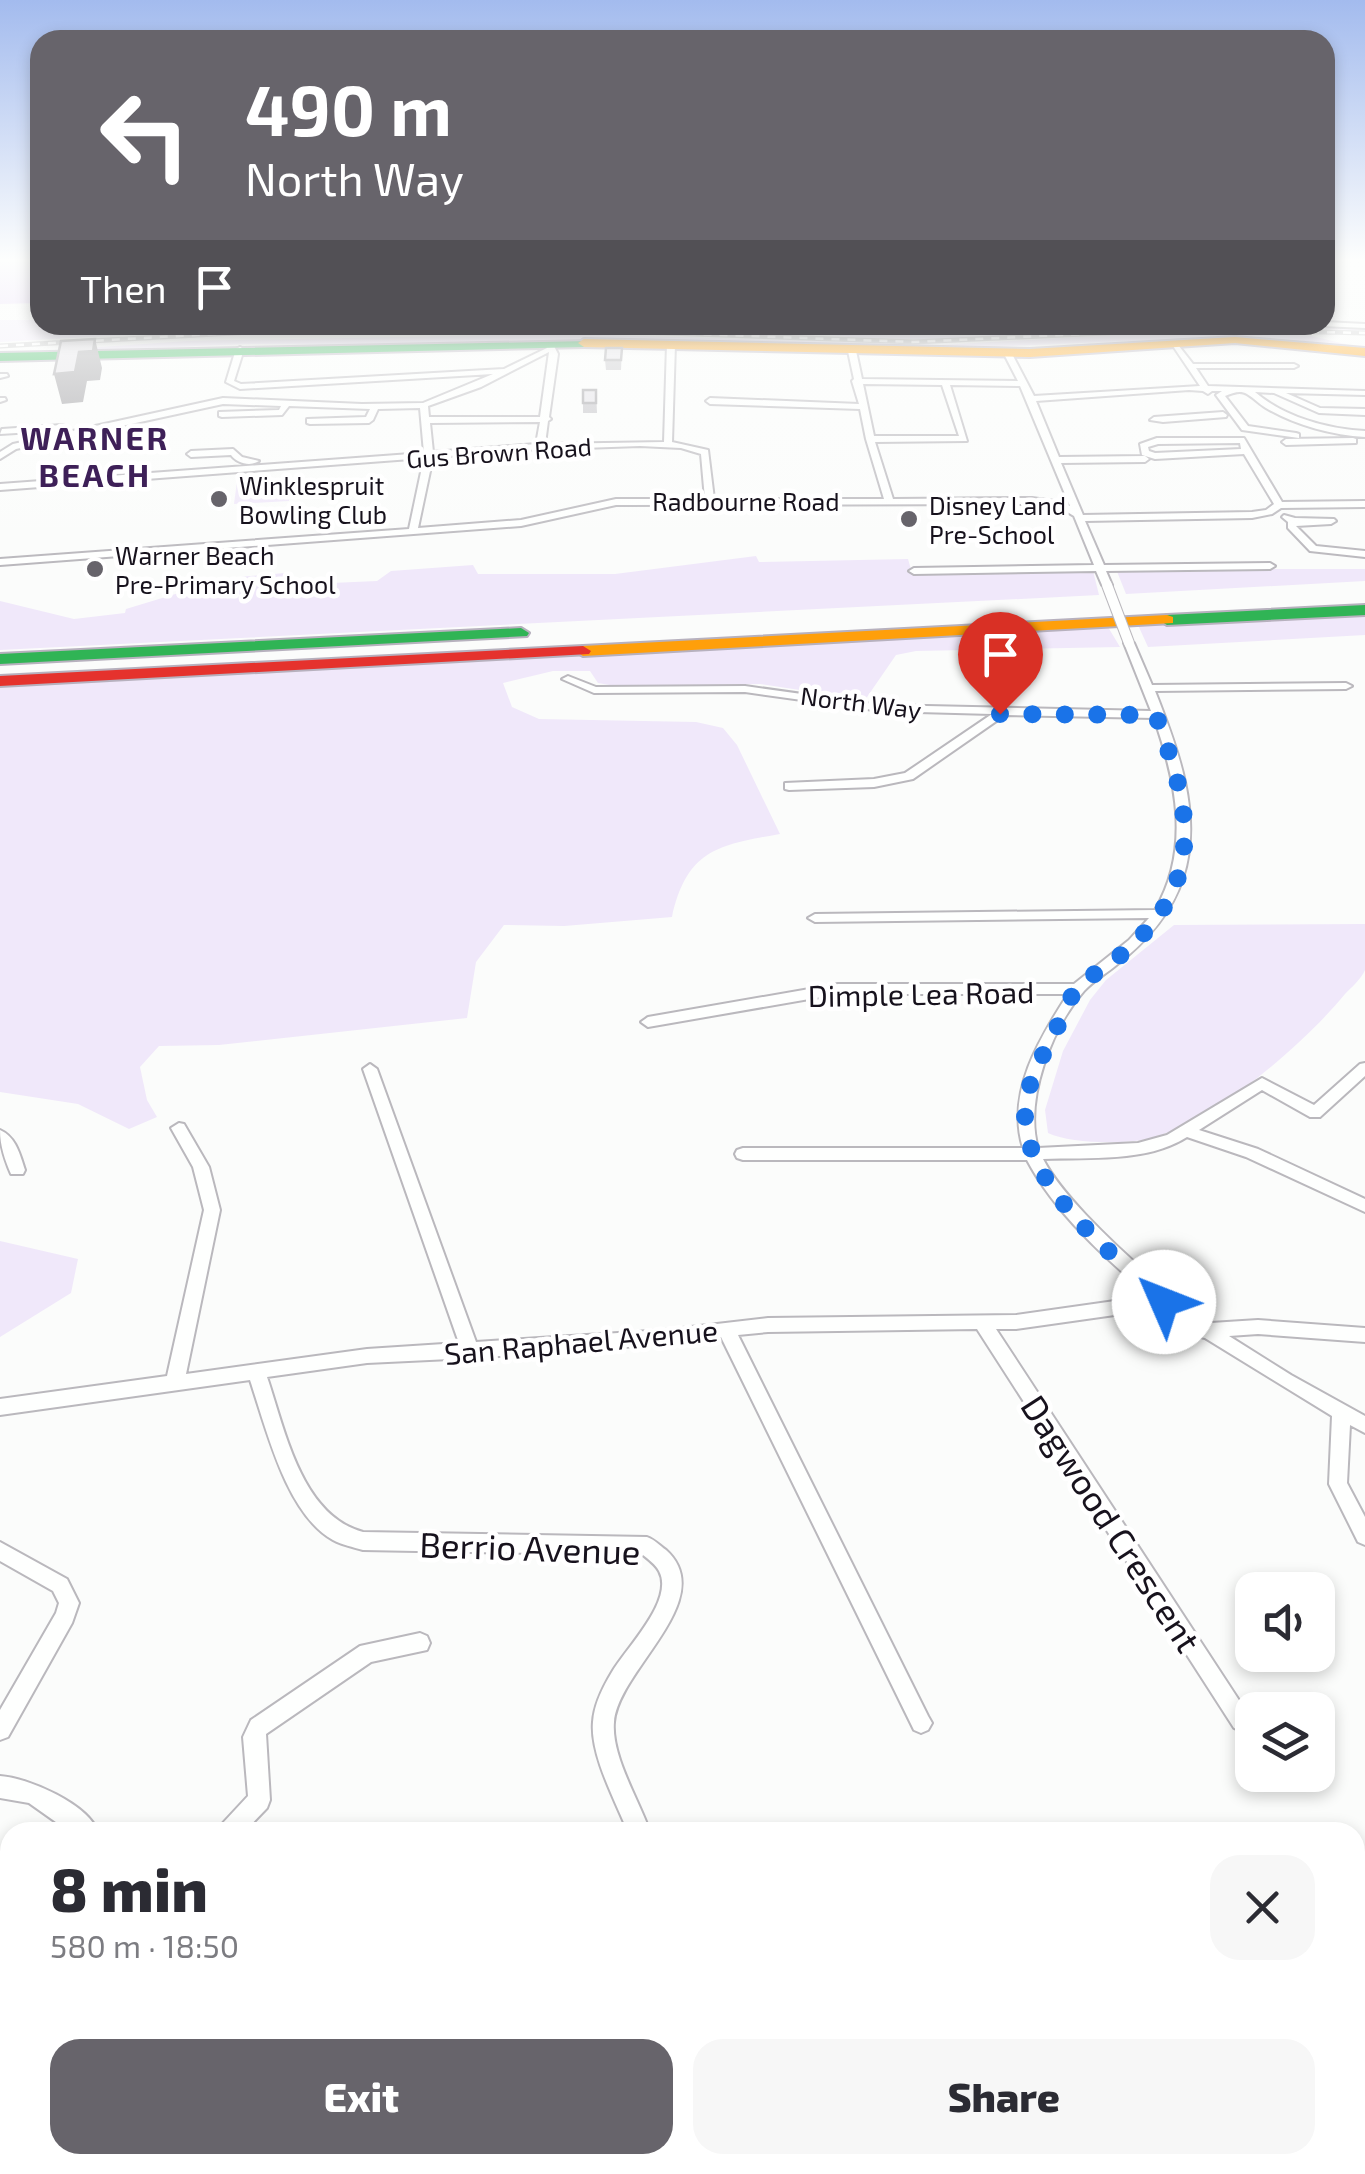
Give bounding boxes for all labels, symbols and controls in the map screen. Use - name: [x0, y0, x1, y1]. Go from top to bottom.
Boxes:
- text: 490 m: [245, 66, 452, 150]
- icon: left: [80, 70, 210, 200]
- text: North Way: [245, 151, 464, 205]
- icon: arrive: [187, 260, 242, 315]
- text: Then: [80, 265, 167, 311]
- district label: WARNER BEACH: [20, 418, 170, 493]
- street label: Gus Brown Road: [405, 431, 593, 473]
- place label: Winklespruit Bowling Club: [239, 470, 387, 529]
- street label: Radbourne Road: [652, 486, 840, 516]
- marker: Winklespruit Bowling Club: [208, 488, 230, 510]
- place label: Disney Land Pre-School: [929, 490, 1066, 549]
- marker: Disney Land Pre-School: [898, 508, 920, 530]
- place label: Warner Beach Pre-Primary School: [115, 540, 336, 599]
- marker: Warner Beach Pre-Primary School: [84, 558, 106, 580]
- pin: [958, 612, 1043, 715]
- icon: arrive: [973, 627, 1028, 682]
- street label: North Way: [799, 680, 923, 724]
- street label: Dimple Lea Road: [807, 973, 1035, 1013]
- position arrow: [1112, 1250, 1216, 1354]
- street label: San Raphael Avenue: [443, 1311, 719, 1371]
- street label: Dagwood Crescent: [1013, 1387, 1211, 1659]
- street label: Berrio Avenue: [419, 1522, 641, 1572]
- map controls: [1235, 1572, 1335, 1792]
- button: sound: [1235, 1572, 1335, 1672]
- button: layers: [1235, 1692, 1335, 1792]
- text: 8 min: [50, 1852, 208, 1924]
- button: close: [1210, 1855, 1315, 1960]
- text: 580 m · 18:50: [50, 1926, 239, 1964]
- button: Exit: [50, 2039, 673, 2154]
- button: Share: [693, 2039, 1315, 2154]

